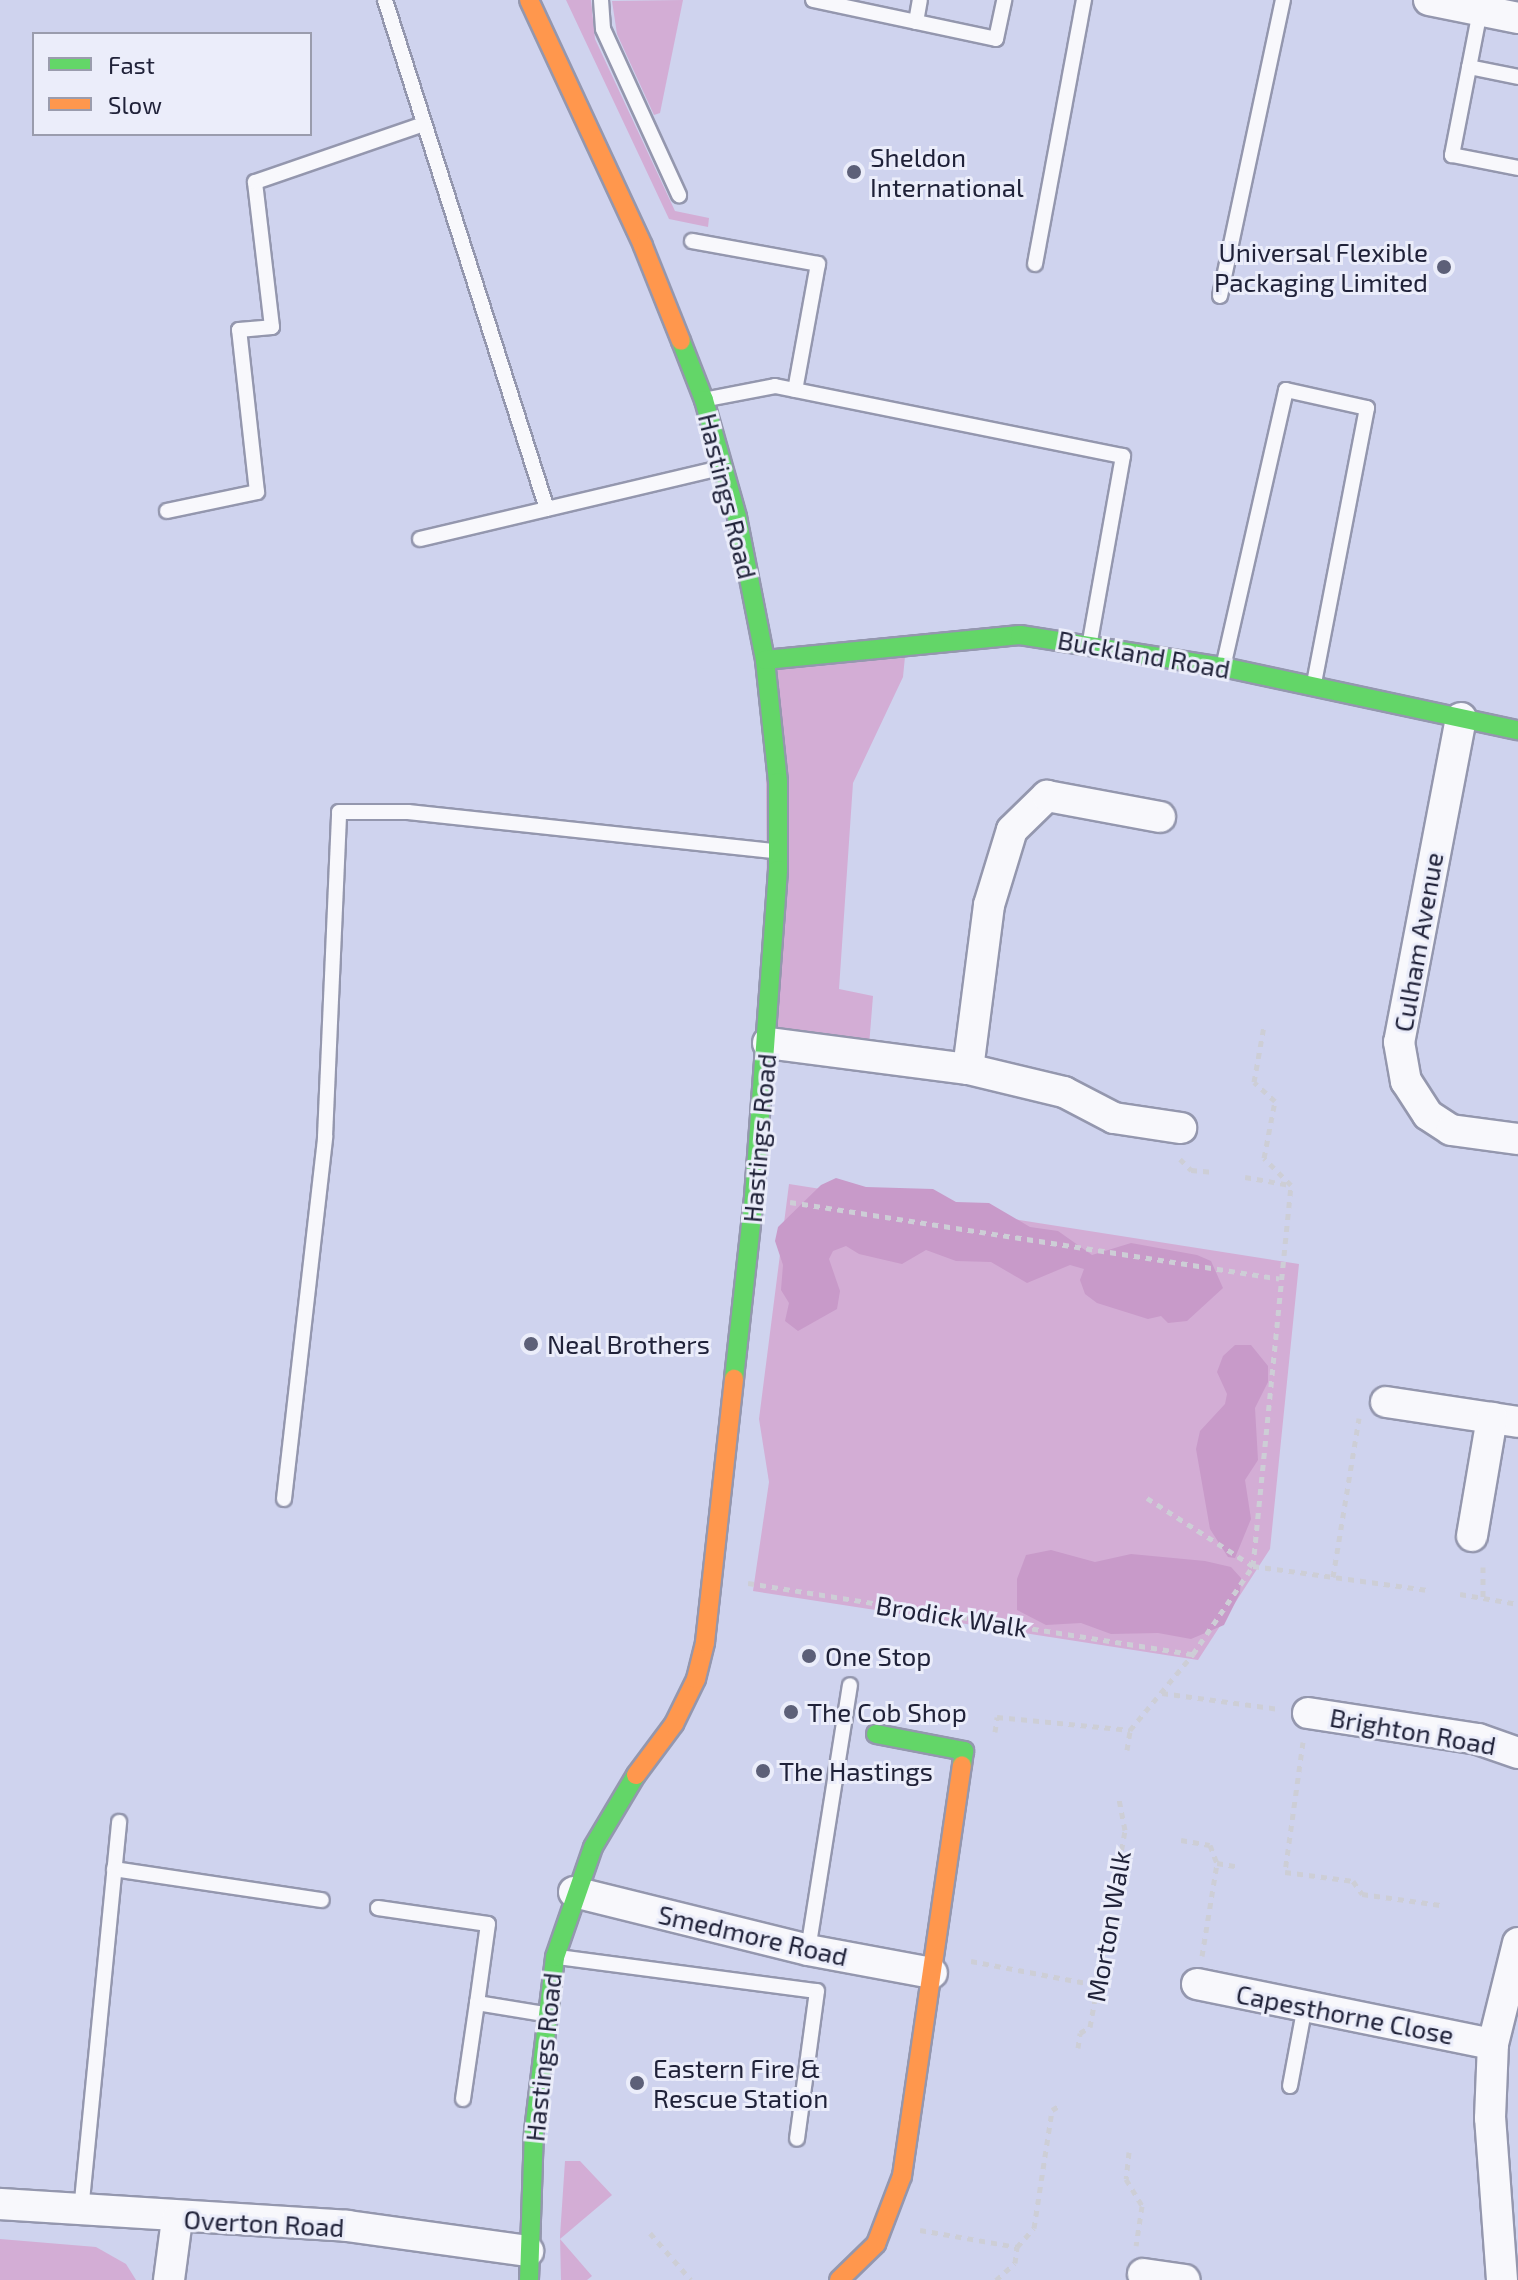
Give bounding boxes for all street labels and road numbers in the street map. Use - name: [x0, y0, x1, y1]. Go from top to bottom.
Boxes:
- street label: Hastings Road: [692, 410, 764, 582]
- street label: Buckland Road: [1055, 623, 1233, 685]
- street label: Culham Avenue: [1387, 849, 1449, 1035]
- street label: Hastings Road: [736, 1052, 782, 1224]
- street label: Brodick Walk: [874, 1589, 1030, 1643]
- street label: Brighton Road: [1328, 1701, 1498, 1761]
- street label: Morton Walk: [1079, 1848, 1137, 2004]
- street label: Smedmore Road: [655, 1898, 851, 1972]
- street label: Hastings Road: [519, 1971, 567, 2143]
- street label: Capesthorne Close: [1234, 1978, 1456, 2050]
- street label: Overton Road: [183, 2203, 345, 2243]

